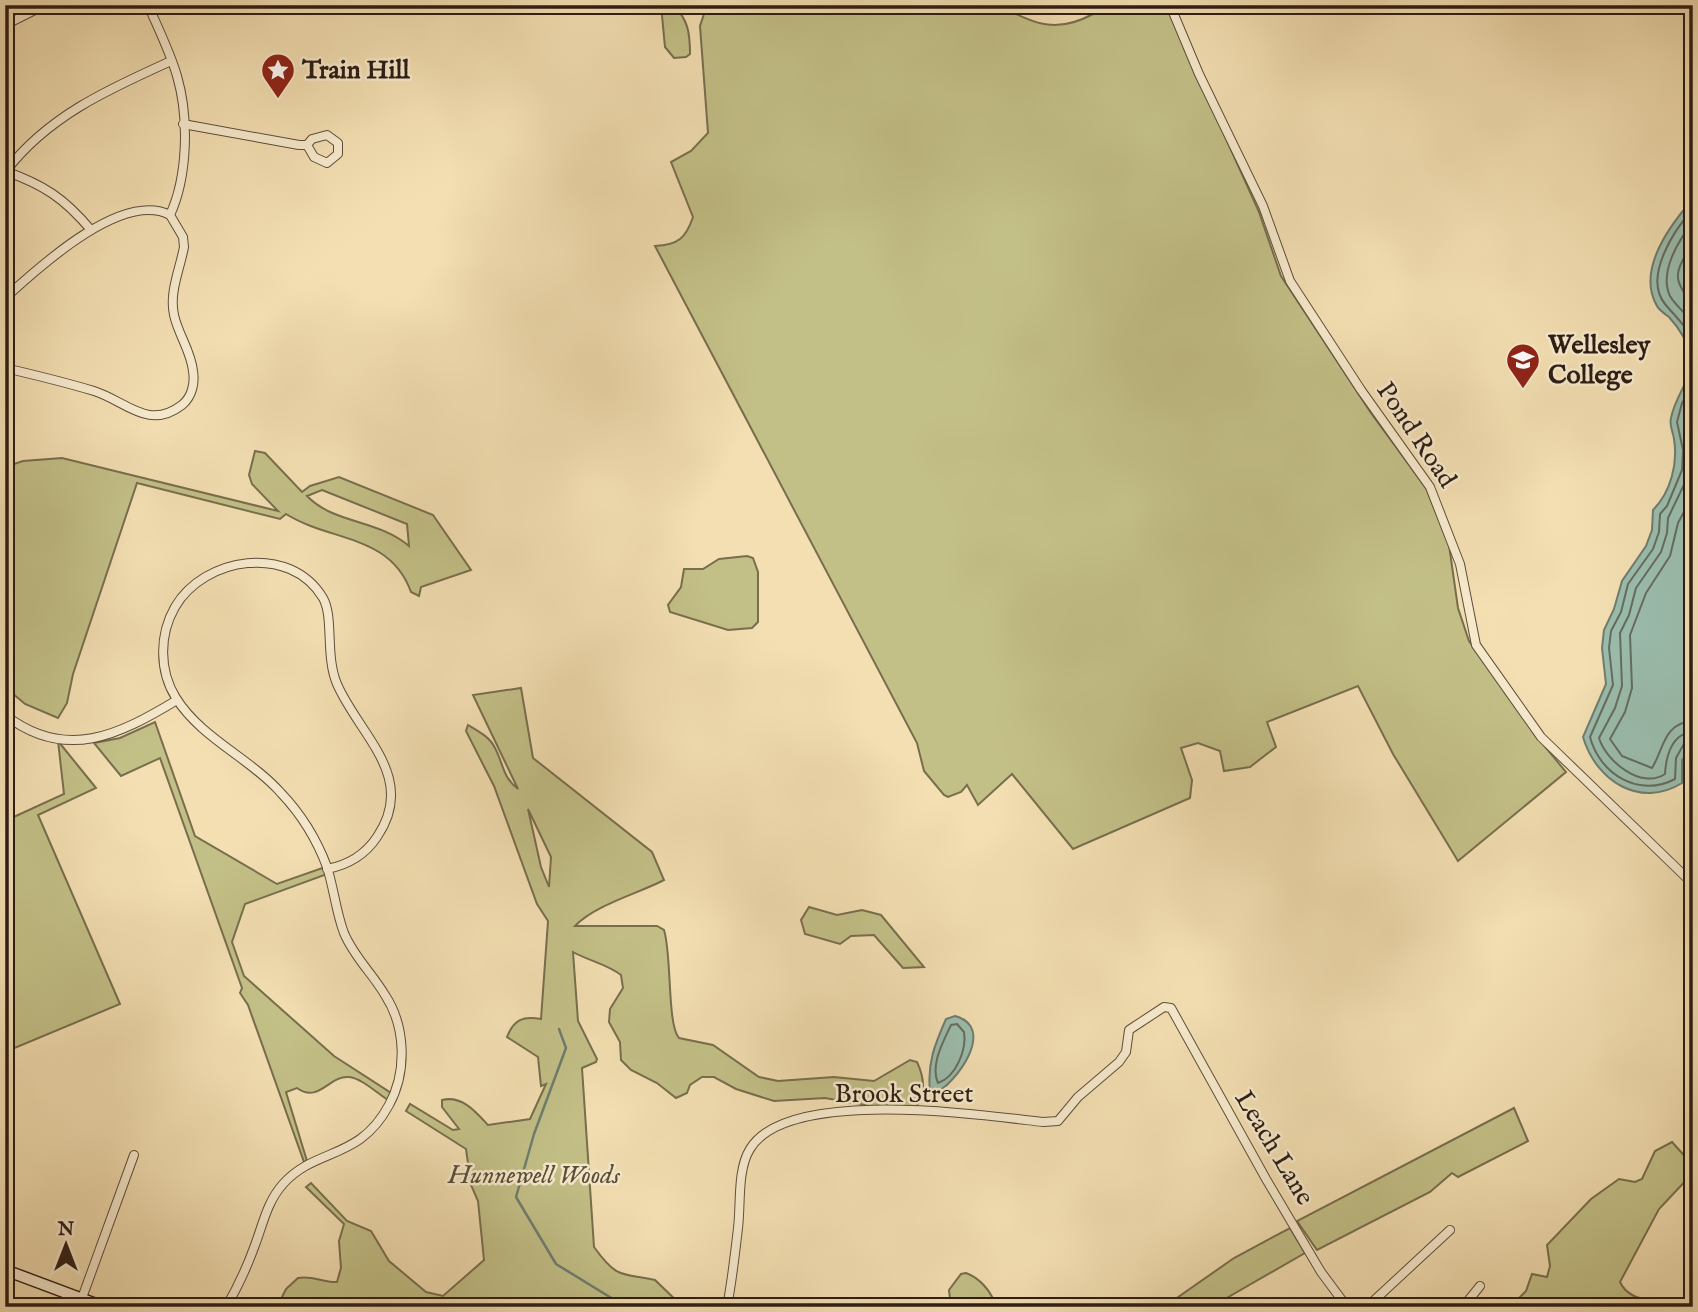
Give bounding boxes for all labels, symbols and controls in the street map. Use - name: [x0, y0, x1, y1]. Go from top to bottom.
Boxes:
- place icon: Train Hill: [259, 51, 297, 100]
- place label: Train Hill: [301, 54, 411, 87]
- place label: Wellesley College: [1547, 329, 1652, 392]
- school or university icon: Wellesley College: [1504, 341, 1542, 390]
- street label: Pond Road: [1369, 376, 1463, 494]
- street label: Brook Street: [835, 1078, 973, 1111]
- street label: Leach Lane: [1227, 1085, 1321, 1211]
- park label: Hunnewell Woods: [447, 1159, 621, 1192]
- north arrow: [32, 1210, 102, 1280]
- text: N: [57, 1218, 75, 1242]

